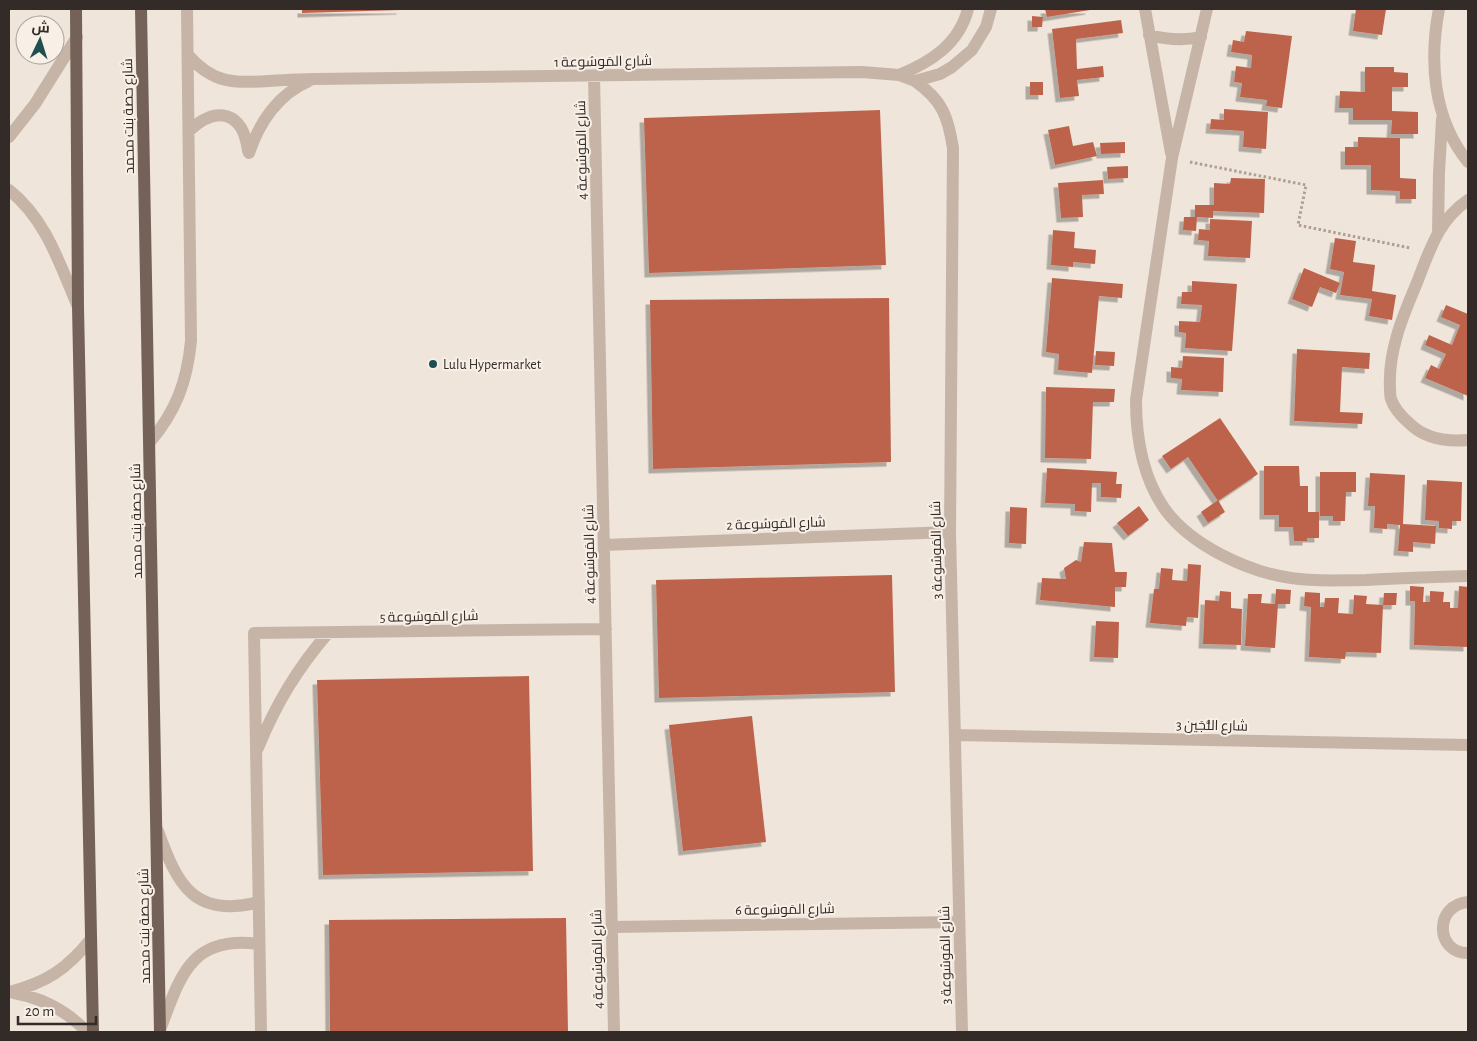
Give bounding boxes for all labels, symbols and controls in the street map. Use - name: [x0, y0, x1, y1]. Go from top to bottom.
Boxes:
- north arrow: [15, 15, 65, 65]
- text: ش: [31, 18, 50, 37]
- street label: شارع المَوسُوعة 1: [554, 54, 652, 71]
- street label: شارع حصة بنت محمد: [121, 58, 138, 174]
- street label: شارع المَوسُوعة 4: [574, 100, 591, 200]
- marker: Lulu Hypermarket: [427, 358, 439, 370]
- place label: Lulu Hypermarket: [443, 358, 542, 372]
- street label: شارع حصة بنت محمد: [129, 463, 146, 579]
- street label: شارع المَوسُوعة 3: [929, 500, 946, 599]
- street label: شارع المَوسُوعة 4: [582, 504, 599, 604]
- street label: شارع المَوسُوعة 2: [726, 515, 826, 534]
- street label: شارع المَوسُوعة 5: [379, 609, 479, 626]
- street label: شارع اللُّجَين 3: [1176, 718, 1248, 735]
- street label: شارع حصة بنت محمد: [137, 868, 154, 984]
- street label: شارع المَوسُوعة 6: [735, 902, 835, 919]
- street label: شارع المَوسُوعة 3: [938, 905, 955, 1004]
- street label: شارع المَوسُوعة 4: [590, 909, 607, 1009]
- scale bar: [18, 994, 95, 1026]
- text: 20 m: [25, 1004, 54, 1019]

